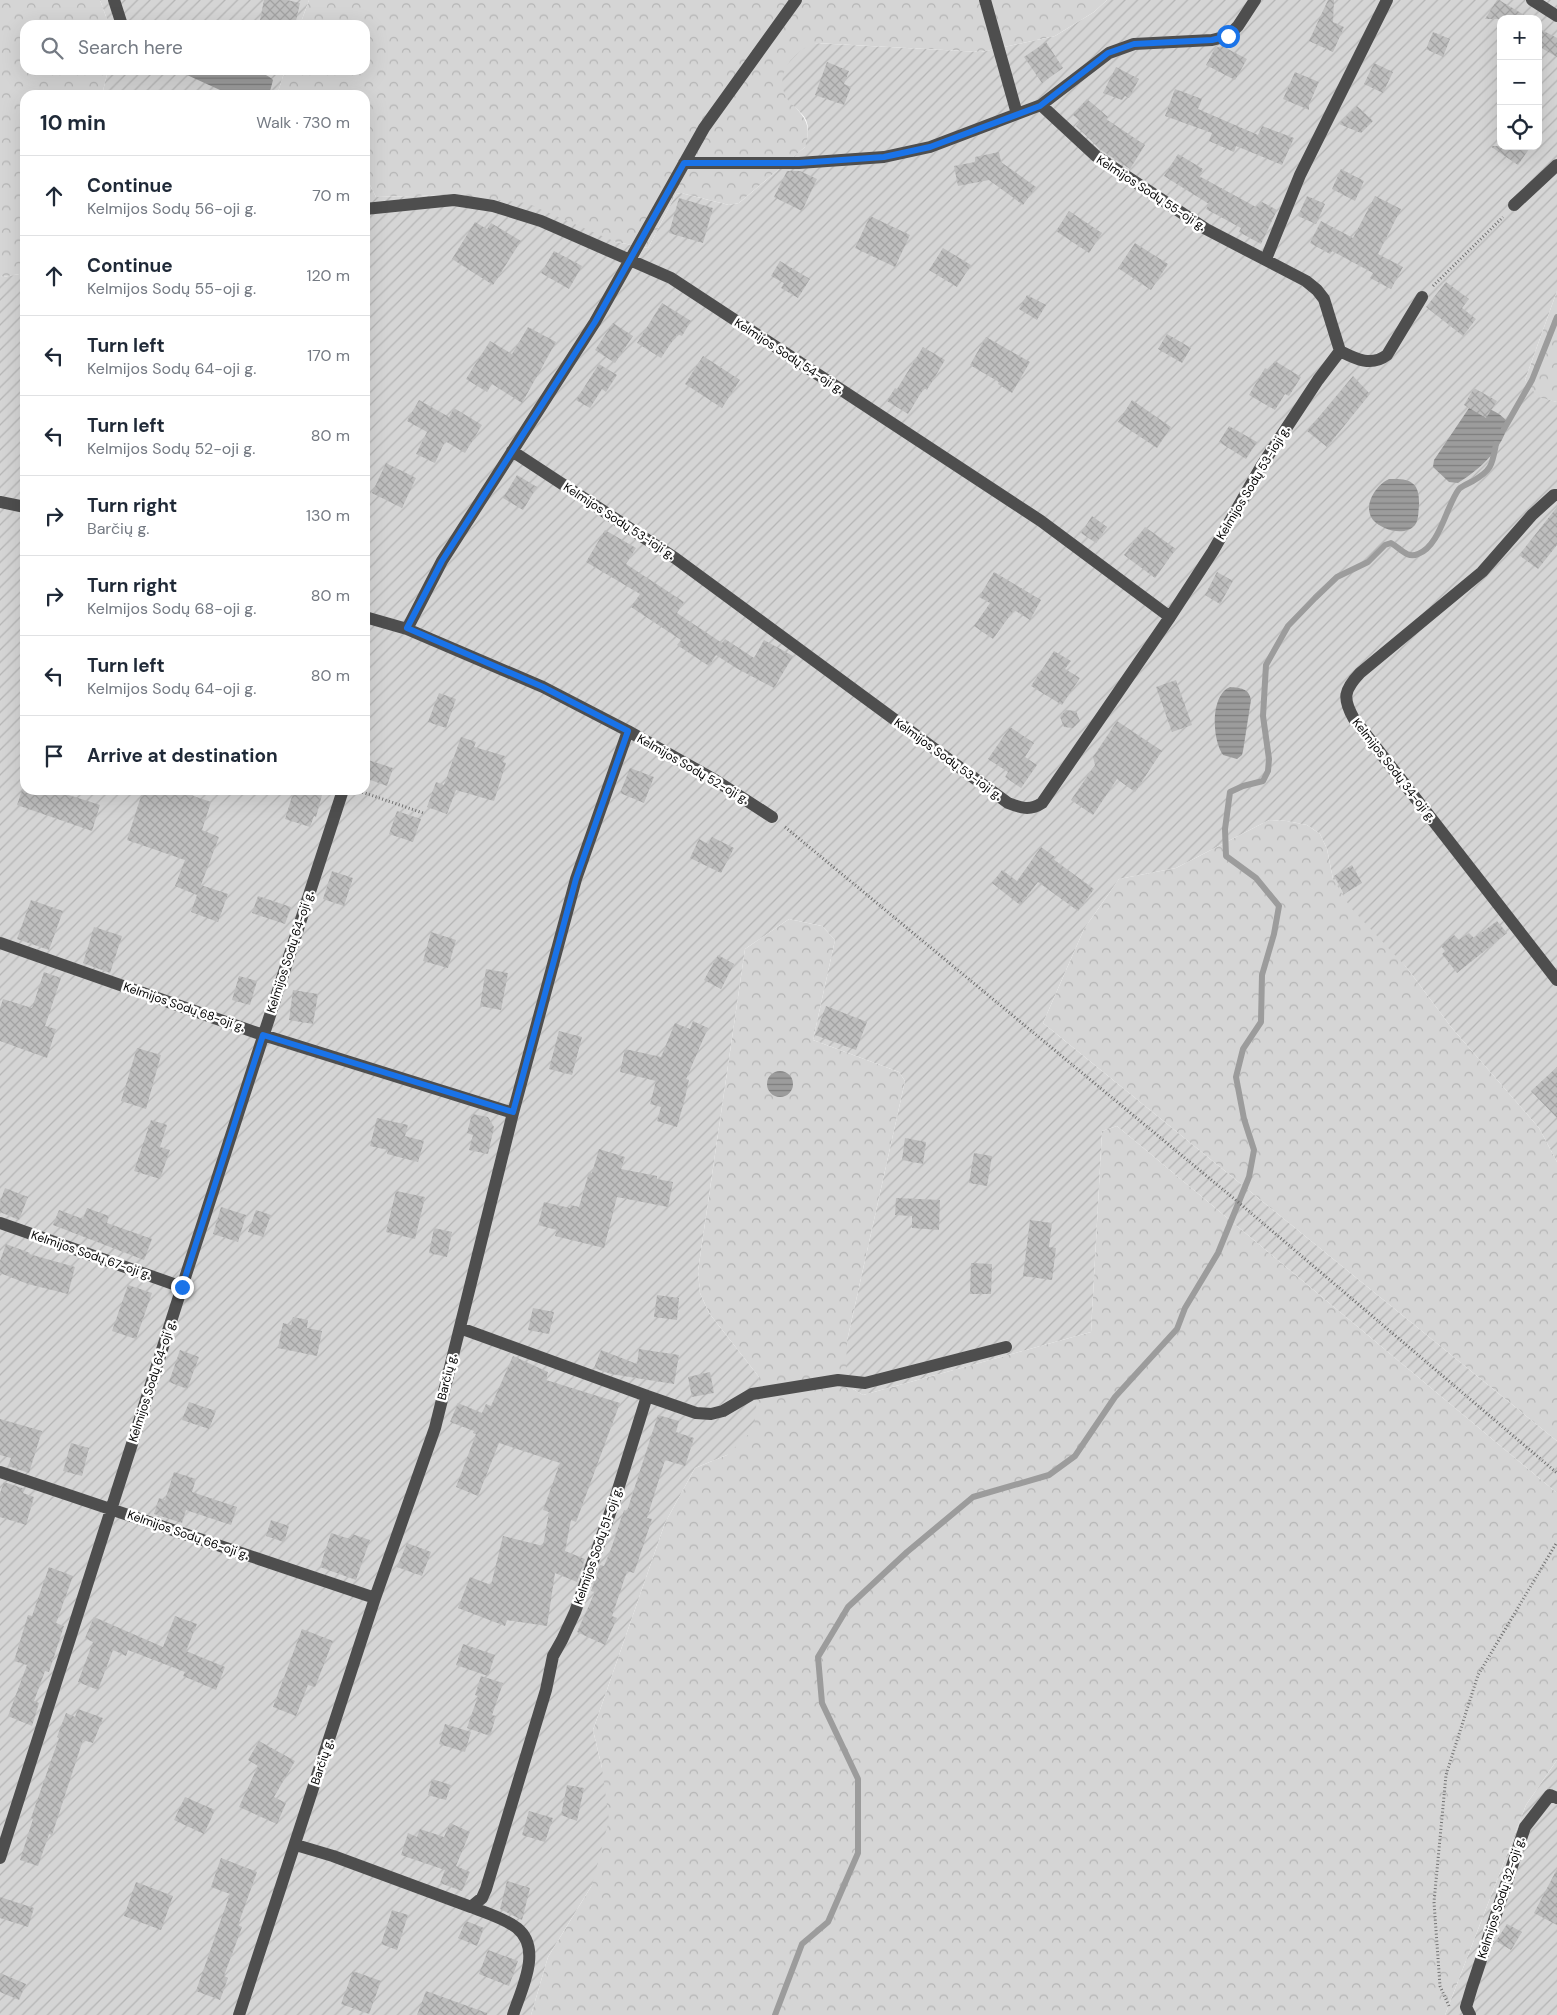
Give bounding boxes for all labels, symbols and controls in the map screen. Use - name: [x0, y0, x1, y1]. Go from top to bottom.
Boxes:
- map controls: [1497, 15, 1542, 150]
- button: +: [1497, 15, 1542, 60]
- search box: [20, 20, 370, 75]
- route start: [1217, 25, 1240, 48]
- icon: search: [38, 34, 66, 62]
- text: Search here: [78, 35, 183, 60]
- button: −: [1497, 60, 1542, 105]
- button: locate: [1497, 105, 1542, 150]
- text: 10 min: [40, 109, 106, 137]
- text: Walk · 730 m: [256, 112, 350, 133]
- street label: Kelmijos Sodų 55-oji g.: [1093, 152, 1209, 234]
- text: Continue: [87, 173, 173, 198]
- icon: ahead: [40, 182, 68, 210]
- text: 70 m: [312, 185, 350, 206]
- text: Kelmijos Sodų 56-oji g.: [87, 198, 257, 219]
- text: Continue: [87, 253, 173, 278]
- icon: ahead: [40, 262, 68, 290]
- text: 120 m: [306, 265, 350, 286]
- text: Kelmijos Sodų 55-oji g.: [87, 278, 256, 299]
- street label: Kelmijos Sodų 54-oji g.: [731, 315, 847, 397]
- text: Turn left: [87, 333, 165, 358]
- icon: left: [40, 342, 68, 370]
- text: 170 m: [307, 345, 350, 366]
- text: Kelmijos Sodų 64-oji g.: [87, 358, 256, 379]
- text: Turn left: [87, 413, 165, 438]
- icon: left: [40, 422, 68, 450]
- street label: Kelmijos Sodų 53-ioji g.: [1213, 423, 1293, 543]
- text: 80 m: [311, 425, 350, 446]
- text: Kelmijos Sodų 52-oji g.: [87, 438, 255, 459]
- street label: Kelmijos Sodų 53-ioji g.: [560, 479, 678, 563]
- text: Turn right: [87, 493, 177, 518]
- icon: right: [40, 502, 68, 530]
- text: 130 m: [306, 505, 350, 526]
- text: Barčių g.: [87, 518, 149, 539]
- text: Turn right: [87, 573, 177, 598]
- icon: right: [40, 582, 68, 610]
- text: 80 m: [311, 585, 350, 606]
- text: Kelmijos Sodų 68-oji g.: [87, 598, 256, 619]
- text: Turn left: [87, 653, 165, 678]
- icon: left: [40, 662, 68, 690]
- text: 80 m: [311, 665, 350, 686]
- text: Kelmijos Sodų 64-oji g.: [87, 678, 256, 699]
- street label: Kelmijos Sodų 53-ioji g.: [891, 714, 1005, 804]
- street label: Kelmijos Sodų 34-oji g.: [1349, 715, 1439, 825]
- street label: Kelmijos Sodų 52-oji g.: [634, 730, 752, 808]
- icon: arrive: [40, 742, 68, 770]
- text: Arrive at destination: [87, 743, 278, 768]
- street label: Kelmijos Sodų 64-oji g.: [263, 889, 317, 1015]
- street label: Kelmijos Sodų 68-oji g.: [121, 979, 247, 1035]
- street label: Kelmijos Sodų 67-oji g.: [29, 1227, 153, 1283]
- route end: [171, 1276, 194, 1299]
- street label: Kelmijos Sodų 64-oji g.: [125, 1318, 179, 1444]
- street label: Barčių g.: [434, 1352, 460, 1402]
- street label: Kelmijos Sodų 51-oji g.: [570, 1485, 626, 1607]
- street label: Kelmijos Sodų 66-oji g.: [125, 1507, 251, 1563]
- street label: Barčių g.: [307, 1737, 337, 1787]
- street label: Kelmijos Sodų 32-oji g.: [1474, 1835, 1528, 1961]

